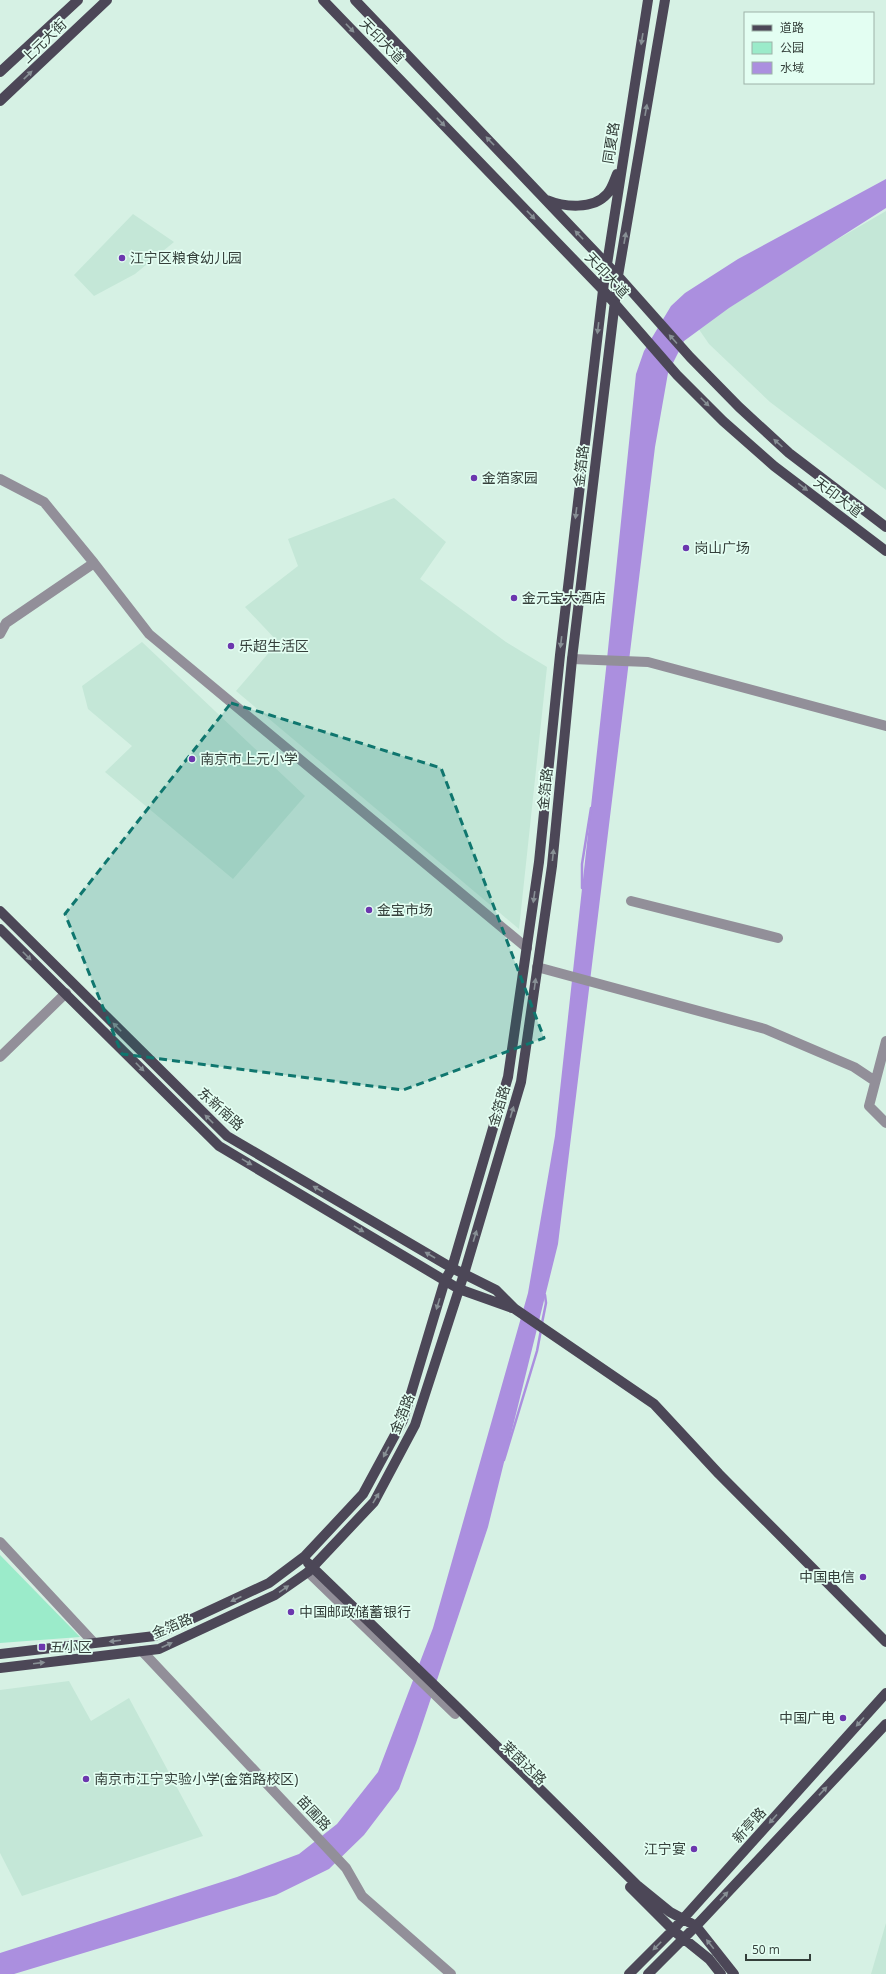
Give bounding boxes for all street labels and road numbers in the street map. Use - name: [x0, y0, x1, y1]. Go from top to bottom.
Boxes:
- street label: 上元大街: [17, 14, 70, 67]
- street label: 天印大道: [356, 14, 409, 67]
- street label: 同夏路: [598, 121, 623, 165]
- street label: 天印大道: [581, 248, 633, 302]
- street label: 金箔路: [569, 444, 592, 488]
- street label: 天印大道: [810, 472, 866, 521]
- street label: 金箔路: [533, 767, 556, 811]
- street label: 东新南路: [194, 1083, 248, 1134]
- street label: 金箔路: [483, 1083, 514, 1129]
- street label: 金箔路: [385, 1391, 418, 1437]
- street label: 金箔路: [149, 1609, 195, 1642]
- street label: 莱茵达路: [498, 1736, 551, 1789]
- street label: 苗圃路: [293, 1791, 336, 1834]
- street label: 新亭路: [728, 1803, 770, 1847]

